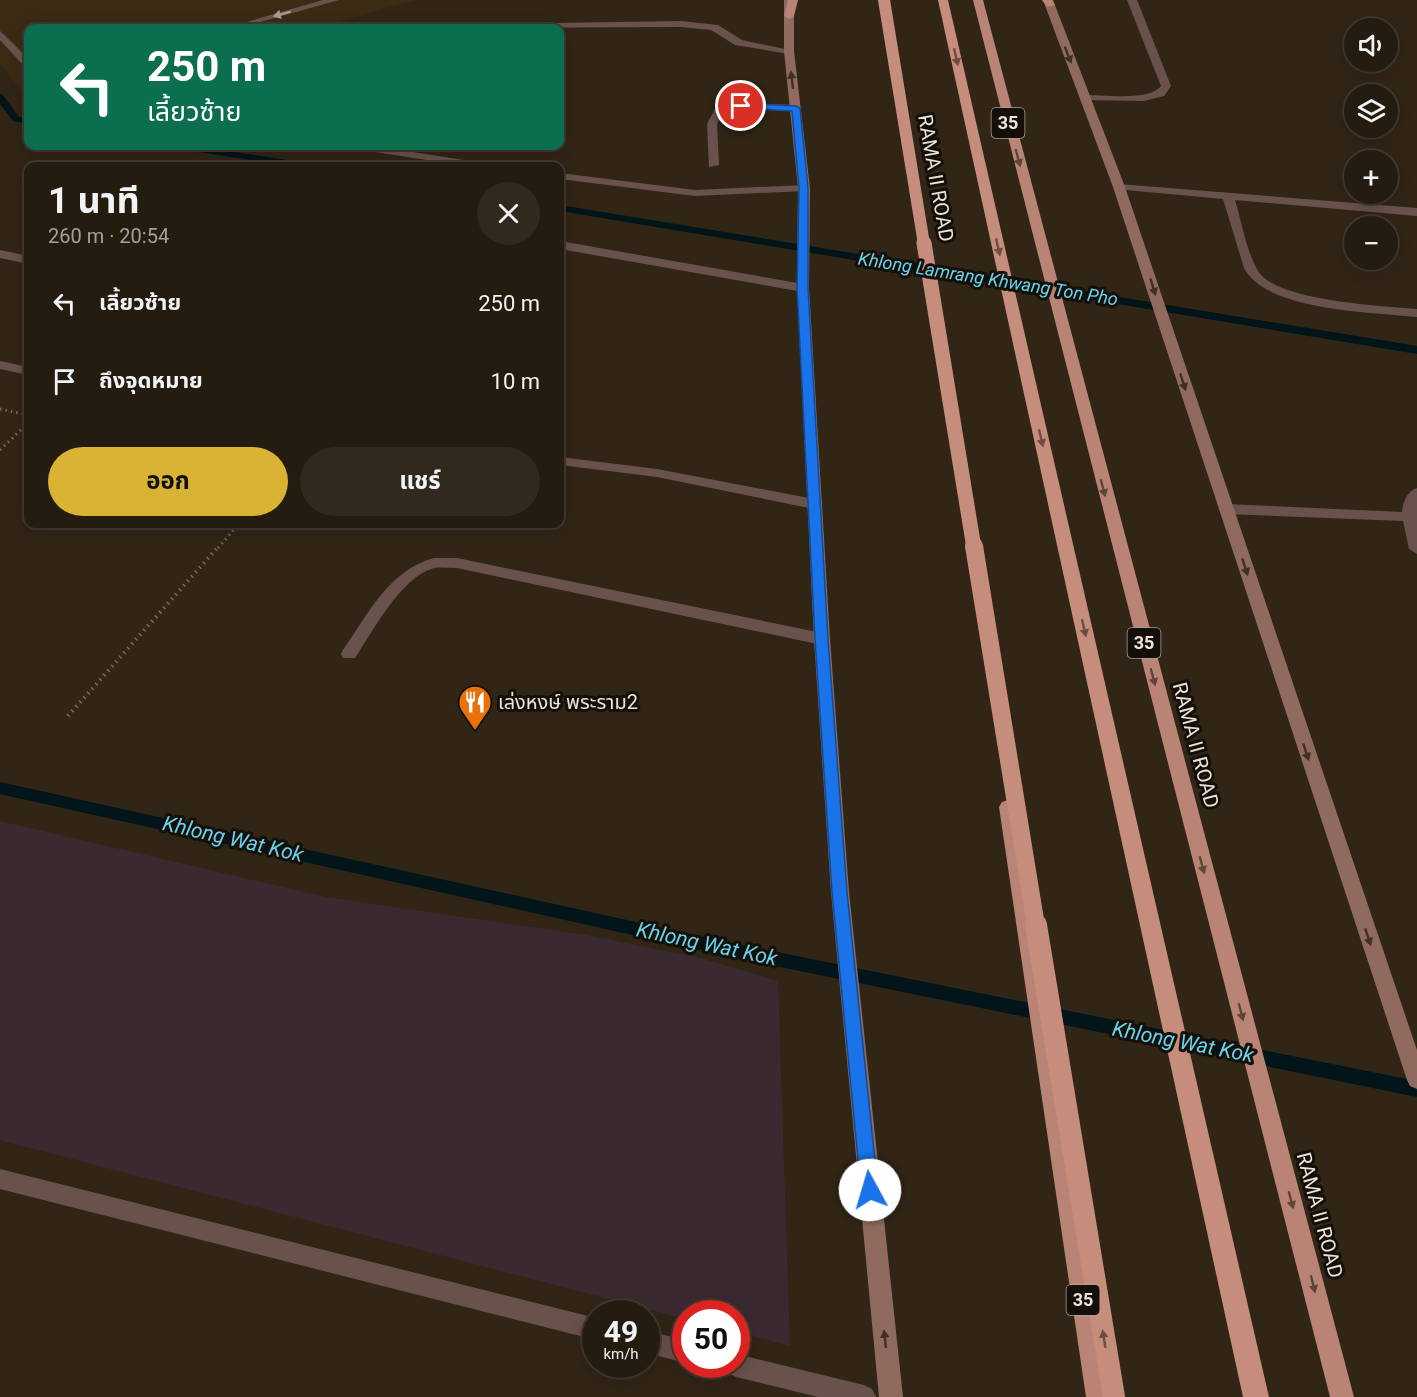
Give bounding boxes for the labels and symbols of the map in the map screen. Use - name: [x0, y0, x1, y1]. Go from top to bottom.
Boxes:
- one-way arrow: [273, 10, 291, 19]
- one-way arrow: [1064, 46, 1074, 64]
- one-way arrow: [951, 48, 961, 66]
- one-way arrow: [788, 70, 797, 89]
- pin: [715, 80, 766, 131]
- road number: 35: [992, 108, 1024, 138]
- street label: RAMA II ROAD: [913, 112, 959, 244]
- one-way arrow: [1014, 149, 1023, 167]
- one-way arrow: [994, 238, 1004, 257]
- water label: Khlong Lamrang Khwang Ton Pho: [857, 248, 1119, 309]
- one-way arrow: [1149, 278, 1158, 296]
- one-way arrow: [1179, 373, 1188, 391]
- one-way arrow: [1037, 428, 1046, 447]
- one-way arrow: [1099, 479, 1109, 497]
- one-way arrow: [1240, 558, 1250, 576]
- one-way arrow: [1079, 619, 1089, 637]
- road number: 35: [1128, 628, 1160, 658]
- one-way arrow: [1148, 667, 1158, 686]
- street label: RAMA II ROAD: [1168, 680, 1224, 810]
- restaurant icon: เล่งหงษ์ พระราม2: [457, 684, 493, 731]
- place label: เล่งหงษ์ พระราม2: [498, 690, 638, 714]
- one-way arrow: [1302, 743, 1312, 761]
- water label: Khlong Wat Kok: [160, 811, 306, 867]
- one-way arrow: [1198, 856, 1208, 874]
- water label: Khlong Wat Kok: [634, 917, 780, 971]
- one-way arrow: [1364, 928, 1374, 946]
- one-way arrow: [1237, 1003, 1246, 1021]
- water label: Khlong Wat Kok: [1110, 1017, 1256, 1068]
- street label: RAMA II ROAD: [1292, 1150, 1348, 1280]
- position arrow: [838, 1158, 902, 1222]
- one-way arrow: [1287, 1191, 1296, 1209]
- one-way arrow: [1309, 1275, 1318, 1293]
- road number: 35: [1066, 1285, 1100, 1315]
- speed limit sign: 50: [672, 1300, 750, 1378]
- one-way arrow: [880, 1329, 890, 1348]
- one-way arrow: [1099, 1330, 1108, 1349]

